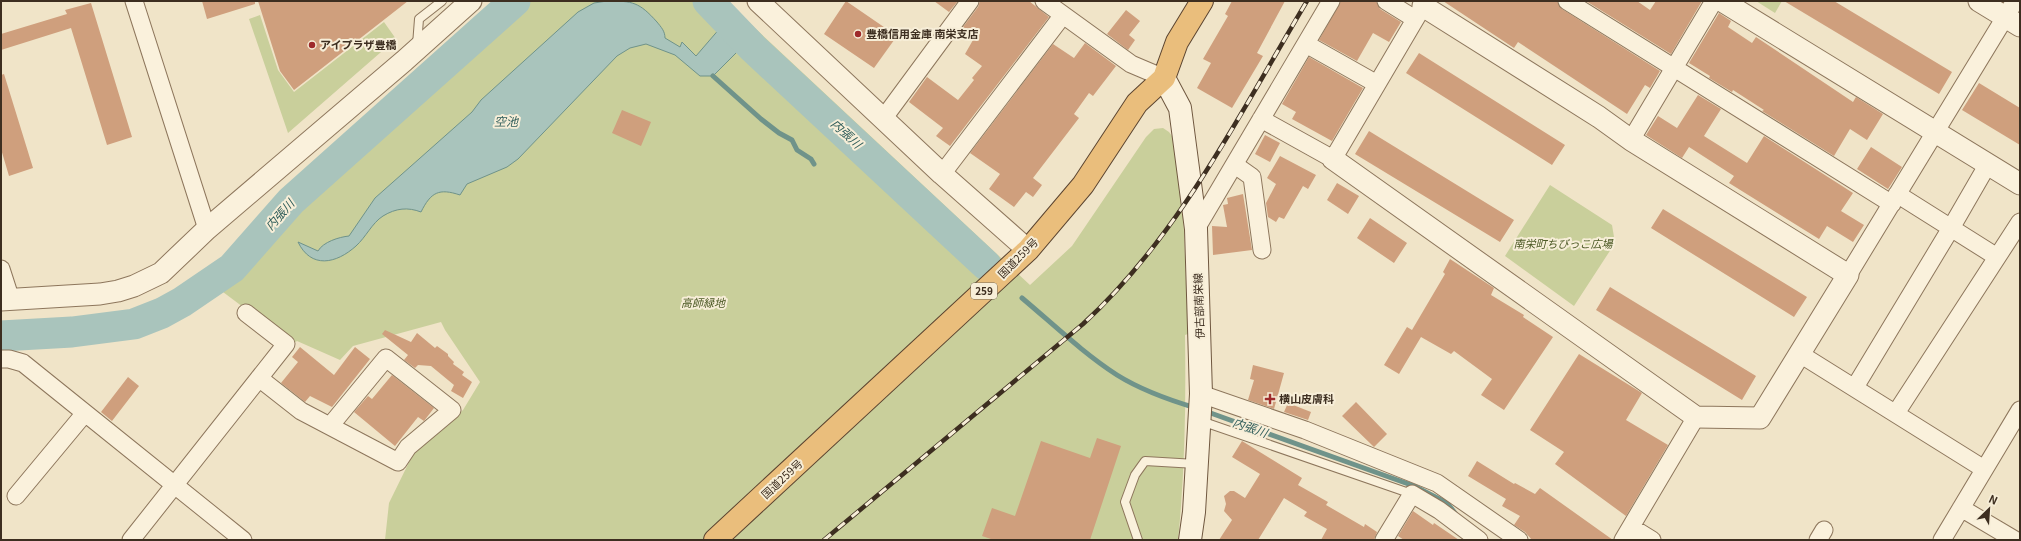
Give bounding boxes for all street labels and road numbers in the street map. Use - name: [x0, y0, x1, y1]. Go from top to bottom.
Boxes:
- street label: 国道259号: [993, 233, 1041, 281]
- street label: 伊古部南栄線: [1189, 273, 1207, 339]
- road number: 259: [971, 283, 997, 299]
- street label: 国道259号: [757, 455, 806, 502]

